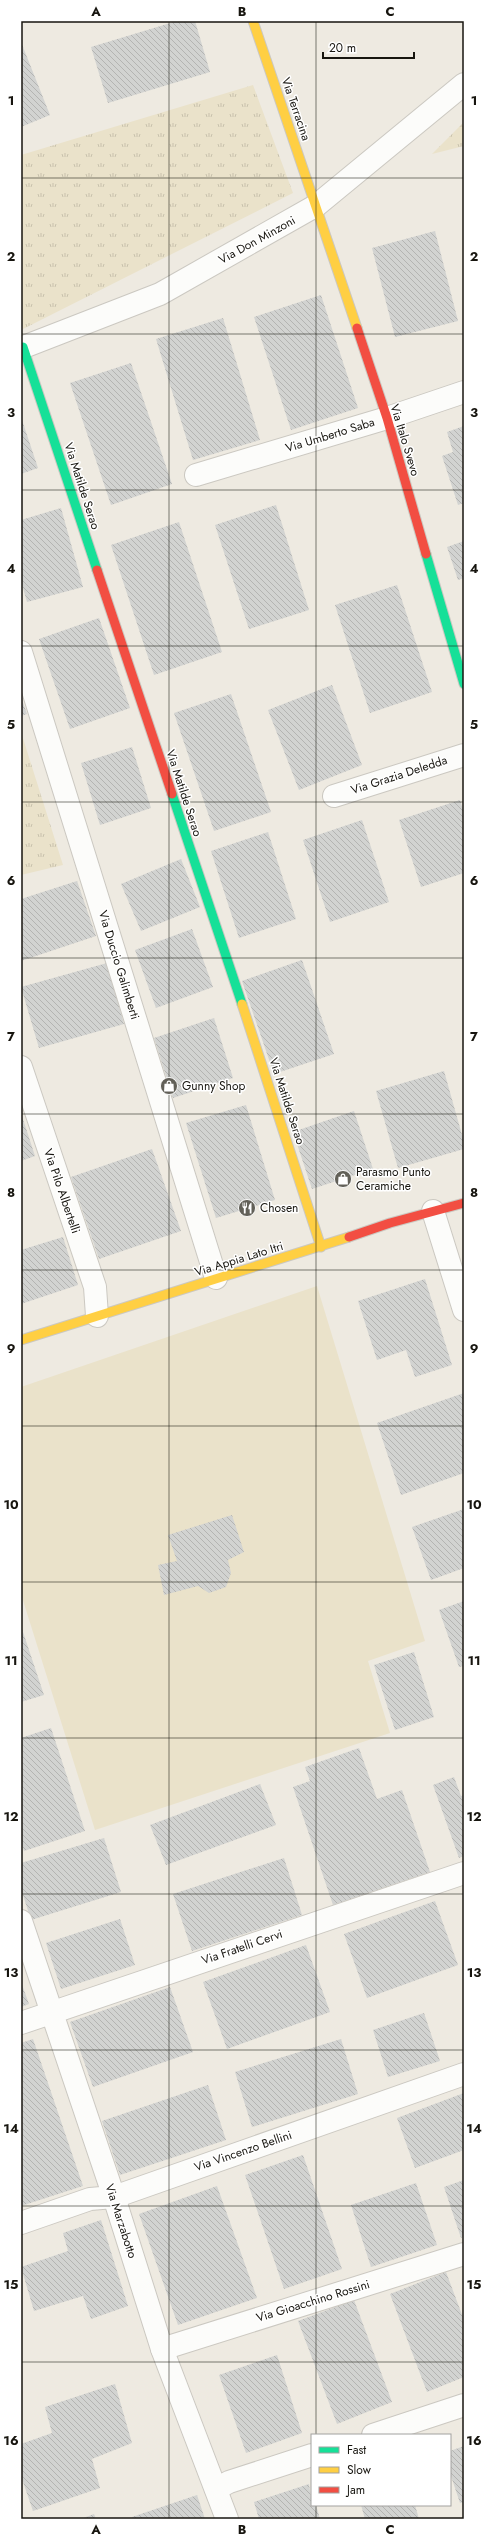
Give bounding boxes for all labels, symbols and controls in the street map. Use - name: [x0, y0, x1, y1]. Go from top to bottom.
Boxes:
- text: A: [90, 2, 101, 21]
- text: B: [238, 2, 247, 21]
- text: C: [385, 2, 395, 21]
- scale bar: [323, 34, 414, 60]
- text: 20 m: [329, 39, 356, 57]
- street label: Via Terracina: [277, 75, 315, 143]
- text: 1: [8, 91, 14, 110]
- text: 1: [471, 91, 477, 110]
- street label: Via Don Minzoni: [215, 211, 299, 269]
- text: 2: [7, 247, 15, 266]
- text: 2: [470, 247, 478, 266]
- street label: Via Italo Svevo: [386, 402, 425, 479]
- text: 3: [7, 403, 15, 422]
- text: 3: [470, 403, 478, 422]
- street label: Via Umberto Saba: [283, 413, 377, 457]
- street label: Via Matilde Serao: [59, 440, 105, 532]
- text: 4: [6, 559, 16, 578]
- text: 4: [469, 559, 479, 578]
- text: 5: [7, 715, 15, 734]
- text: 5: [470, 715, 478, 734]
- street label: Via Matilde Serao: [161, 747, 207, 839]
- street label: Via Grazia Deledda: [348, 751, 450, 799]
- text: 6: [7, 871, 16, 890]
- text: 6: [470, 871, 479, 890]
- street label: Via Duccio Galimberti: [94, 908, 144, 1022]
- text: 7: [7, 1027, 15, 1046]
- text: 7: [470, 1027, 478, 1046]
- street label: Via Matilde Serao: [264, 1055, 310, 1147]
- shop icon: Gunny Shop: [159, 1076, 179, 1096]
- place label: Gunny Shop: [182, 1077, 245, 1095]
- street label: Via Pilo Albertelli: [39, 1146, 85, 1236]
- place label: Parasmo Punto Ceramiche: [356, 1163, 431, 1195]
- shop icon: Parasmo Punto Ceramiche: [333, 1169, 353, 1189]
- text: 8: [7, 1183, 15, 1202]
- text: 8: [470, 1183, 478, 1202]
- restaurant icon: Chosen: [237, 1198, 257, 1218]
- place label: Chosen: [260, 1199, 298, 1217]
- street label: Via Appia Lato Itri: [192, 1237, 286, 1281]
- text: 9: [7, 1339, 16, 1358]
- text: 9: [470, 1339, 479, 1358]
- text: 10: [3, 1495, 19, 1514]
- text: 10: [466, 1495, 482, 1514]
- text: 11: [4, 1651, 18, 1670]
- text: 11: [467, 1651, 481, 1670]
- text: 12: [3, 1807, 19, 1826]
- text: 12: [466, 1807, 482, 1826]
- street label: Via Fratelli Cervi: [199, 1925, 285, 1969]
- text: 13: [4, 1963, 18, 1982]
- text: 13: [467, 1963, 481, 1982]
- text: 14: [3, 2119, 19, 2138]
- text: 14: [466, 2119, 482, 2138]
- street label: Via Vincenzo Bellini: [192, 2126, 294, 2176]
- street label: Via Marzabotto: [100, 2181, 142, 2261]
- text: 15: [3, 2275, 19, 2294]
- street label: Via Gioacchino Rossini: [254, 2275, 372, 2327]
- text: 15: [466, 2275, 482, 2294]
- text: 16: [3, 2431, 19, 2450]
- text: 16: [466, 2431, 482, 2450]
- legend: [311, 2434, 451, 2506]
- text: Fast: [347, 2441, 366, 2459]
- text: Slow: [347, 2461, 372, 2479]
- text: Jam: [345, 2481, 365, 2499]
- text: A: [90, 2520, 101, 2539]
- text: B: [238, 2520, 247, 2539]
- text: C: [385, 2520, 395, 2539]

